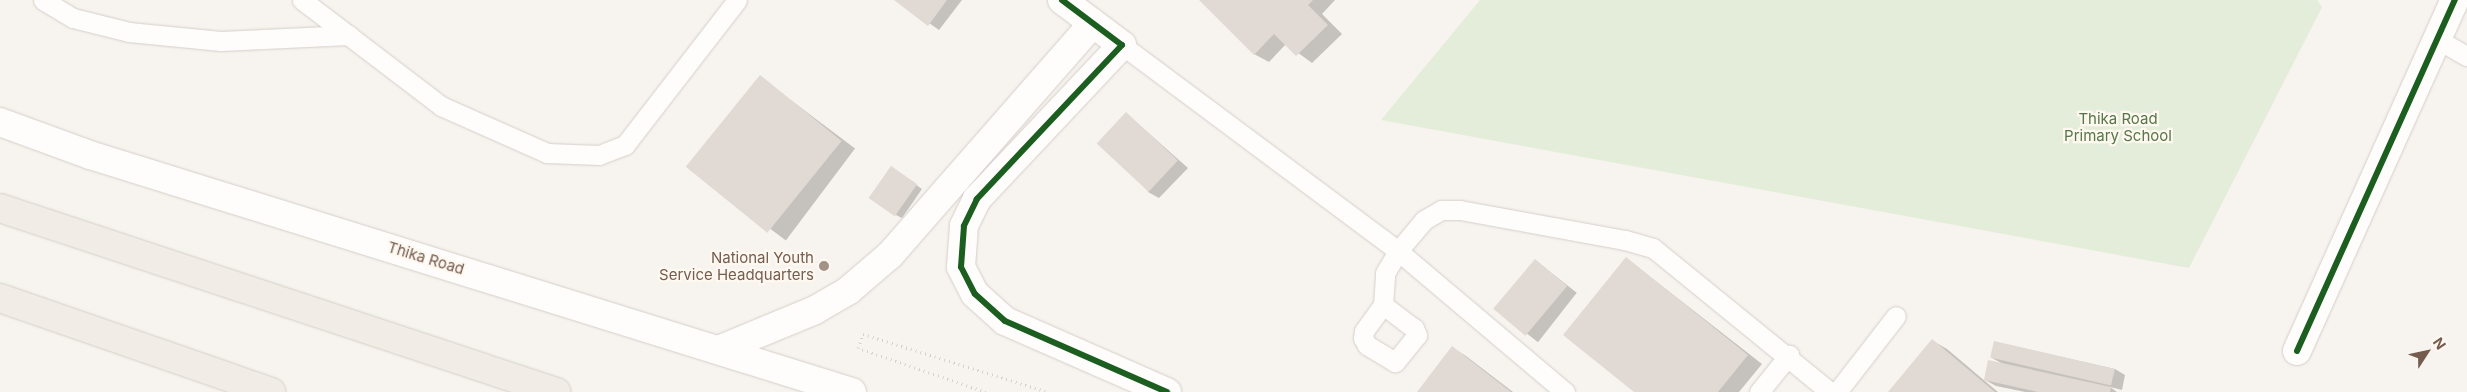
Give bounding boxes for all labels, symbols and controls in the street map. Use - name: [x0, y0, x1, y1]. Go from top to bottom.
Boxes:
- park label: Thika Road Primary School: [2064, 109, 2172, 144]
- street label: Thika Road: [385, 238, 467, 278]
- place label: National Youth Service Headquarters: [659, 248, 814, 283]
- marker: National Youth Service Headquarters: [818, 260, 830, 272]
- north arrow: [2402, 327, 2452, 377]
- text: N: [2430, 334, 2450, 352]

